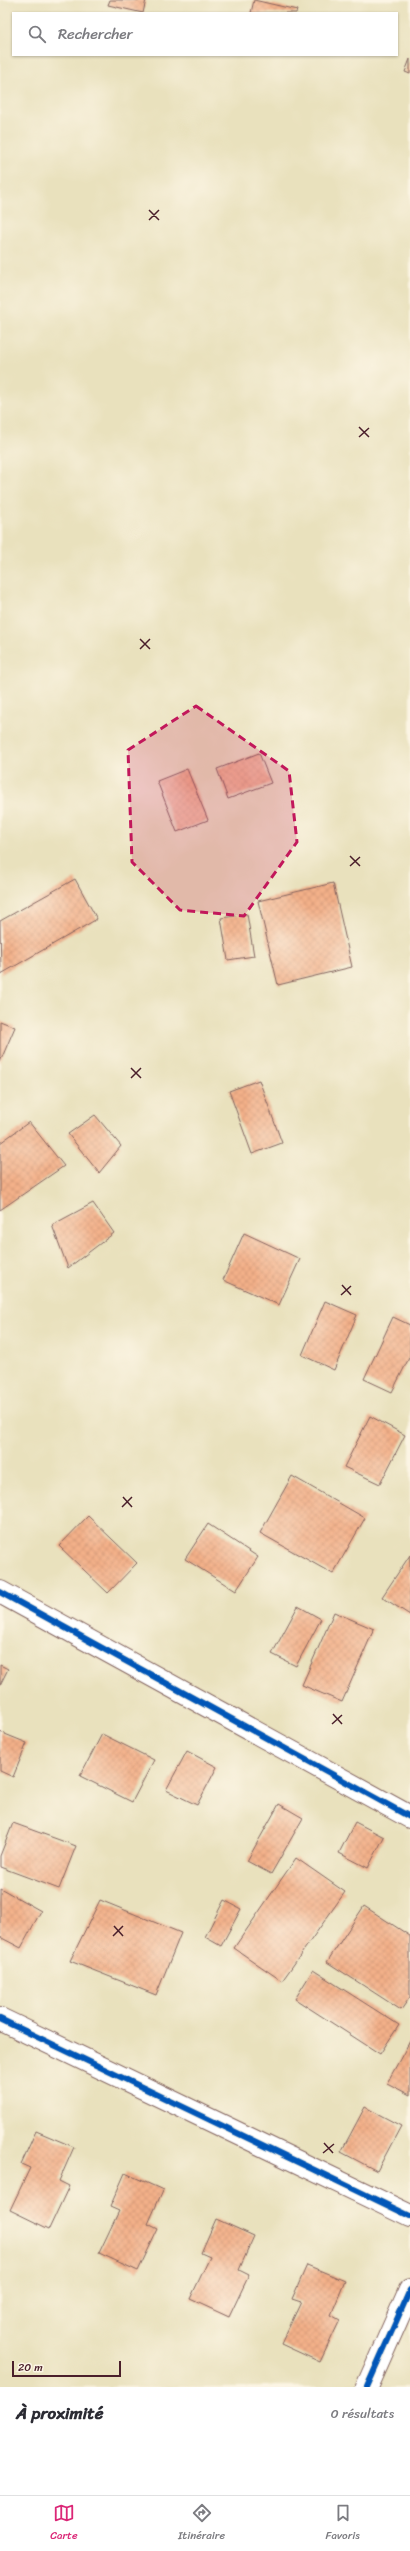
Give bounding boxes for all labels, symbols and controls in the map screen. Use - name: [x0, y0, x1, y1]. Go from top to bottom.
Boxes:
- search box: [12, 12, 398, 56]
- text: Rechercher: [58, 21, 133, 47]
- icon: search: [26, 23, 48, 45]
- text: 20 m: [18, 2358, 43, 2377]
- scale bar: [12, 2359, 121, 2378]
- text: À proximité: [16, 2398, 103, 2428]
- text: 0 résultats: [331, 2402, 394, 2425]
- tab: Carte: [50, 2502, 78, 2545]
- tab: Itinéraire: [178, 2502, 225, 2545]
- tab: Favoris: [325, 2502, 360, 2545]

